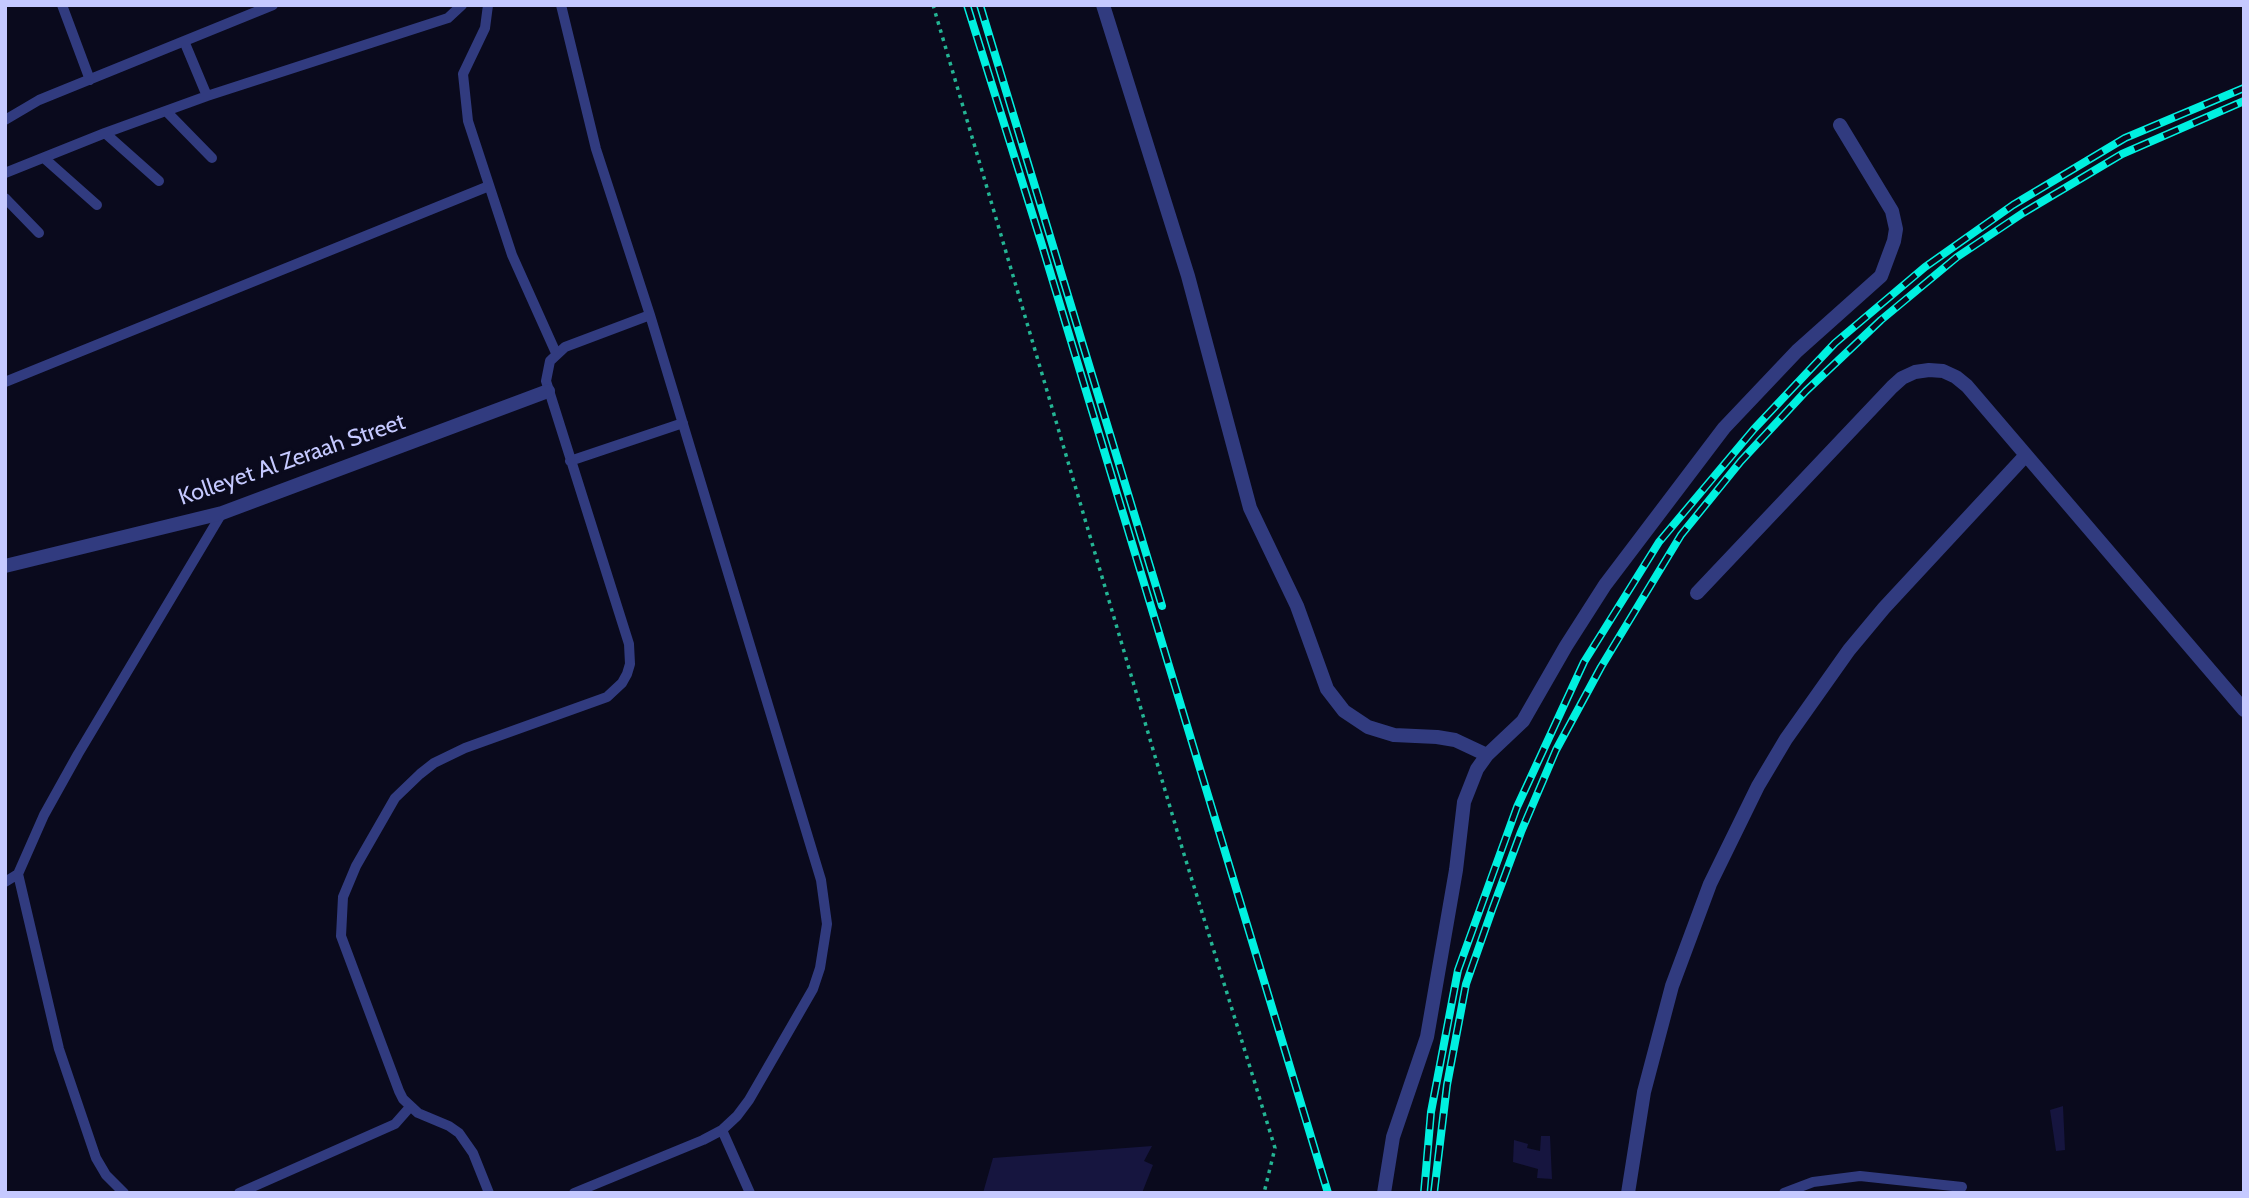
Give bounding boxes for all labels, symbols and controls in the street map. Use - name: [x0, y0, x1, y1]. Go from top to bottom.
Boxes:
- street label: Kolleyet Al Zeraah Street: [175, 408, 409, 512]

